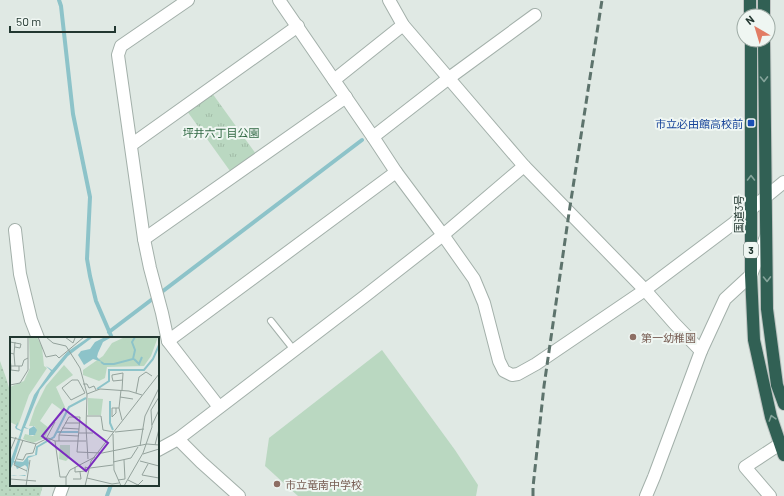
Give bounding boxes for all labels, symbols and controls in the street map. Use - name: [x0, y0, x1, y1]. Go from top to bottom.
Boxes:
- scale bar: [10, 8, 115, 34]
- north arrow: [736, 8, 776, 48]
- text: N: [743, 12, 756, 27]
- text: 50 m: [16, 14, 41, 28]
- one-way arrow: [760, 76, 768, 82]
- place label: 市立必由館高校前: [655, 117, 743, 130]
- marker: 市立必由館高校前: [746, 118, 756, 128]
- park label: 坪井六丁目公園: [183, 126, 260, 139]
- one-way arrow: [747, 175, 755, 181]
- street label: 国道3号: [732, 195, 745, 233]
- road number: 3: [744, 242, 758, 258]
- one-way arrow: [763, 276, 771, 282]
- place label: 第一幼稚園: [641, 331, 696, 344]
- marker: 第一幼稚園: [628, 332, 638, 342]
- inset map: [10, 337, 159, 486]
- one-way arrow: [768, 415, 776, 422]
- place label: 市立竜南中学校: [285, 478, 362, 491]
- marker: 市立竜南中学校: [272, 479, 282, 489]

